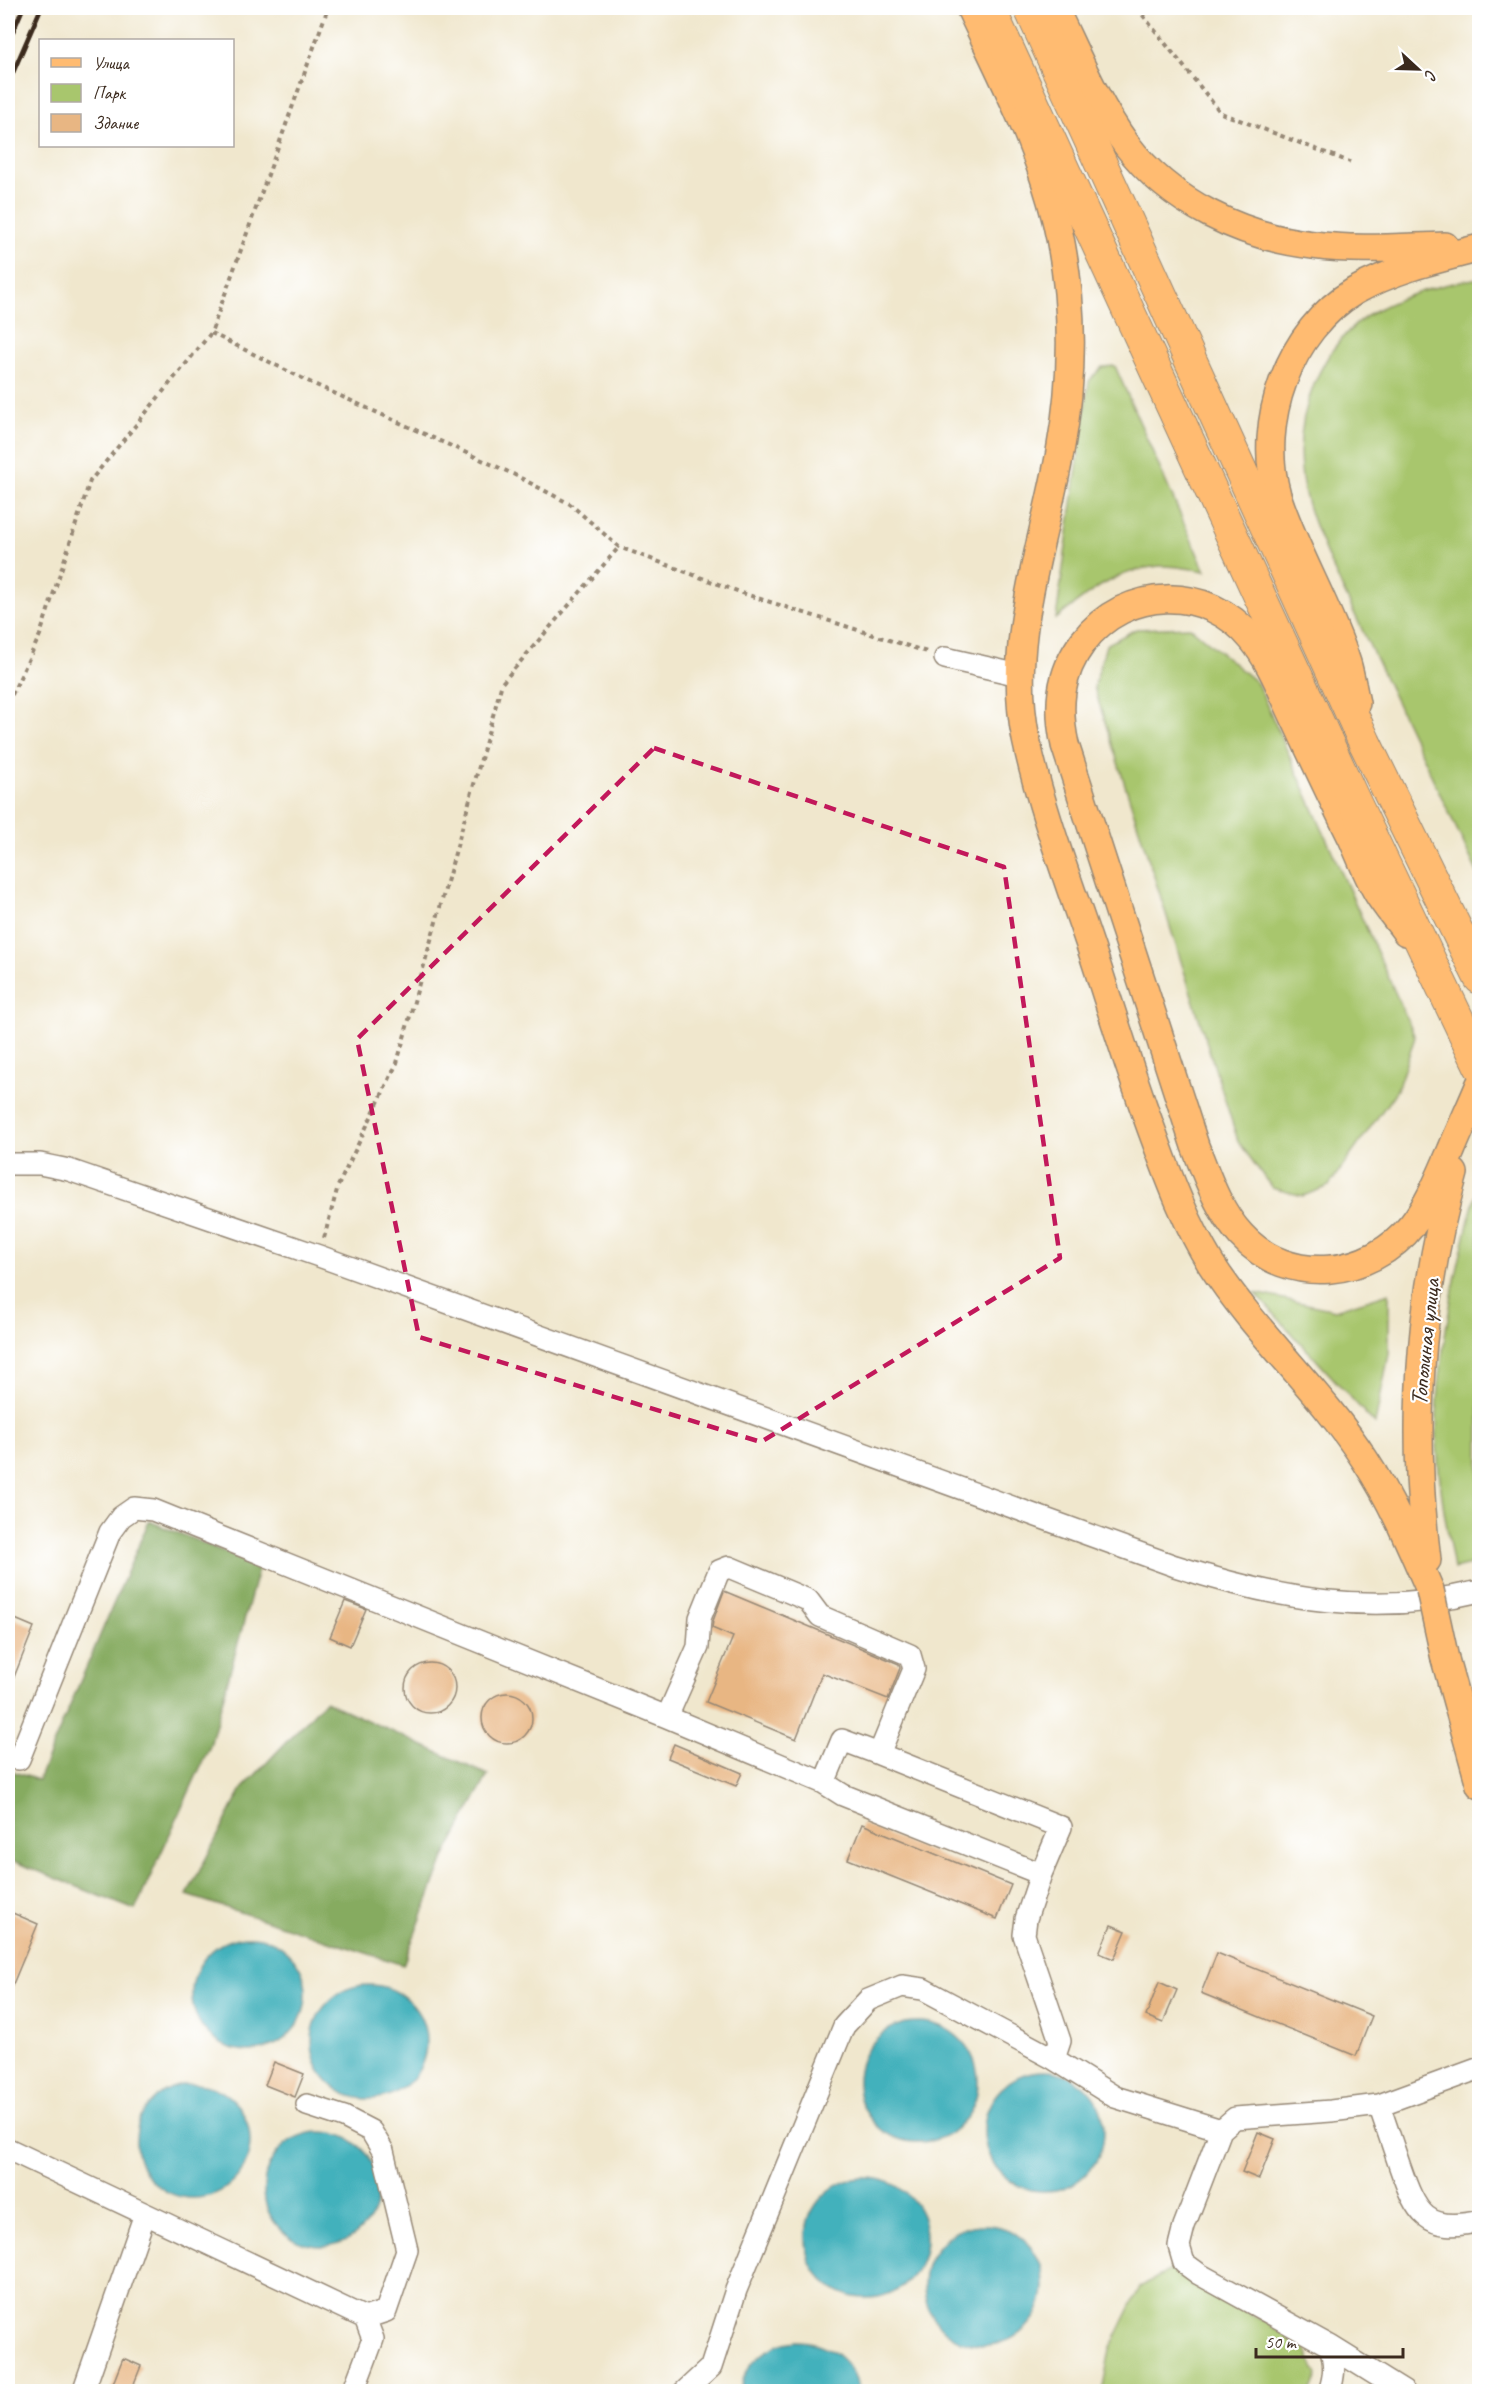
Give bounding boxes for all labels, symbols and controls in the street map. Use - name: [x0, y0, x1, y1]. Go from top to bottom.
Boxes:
- legend: [39, 39, 234, 147]
- north arrow: [1388, 39, 1448, 99]
- text: Улица: [93, 52, 130, 74]
- text: С: [1419, 67, 1442, 84]
- text: Парк: [93, 82, 127, 104]
- text: Здание: [93, 112, 139, 134]
- street label: Тополиная улица: [1403, 1276, 1447, 1407]
- scale bar: [1256, 2321, 1403, 2359]
- text: 50 m: [1265, 2331, 1298, 2353]

